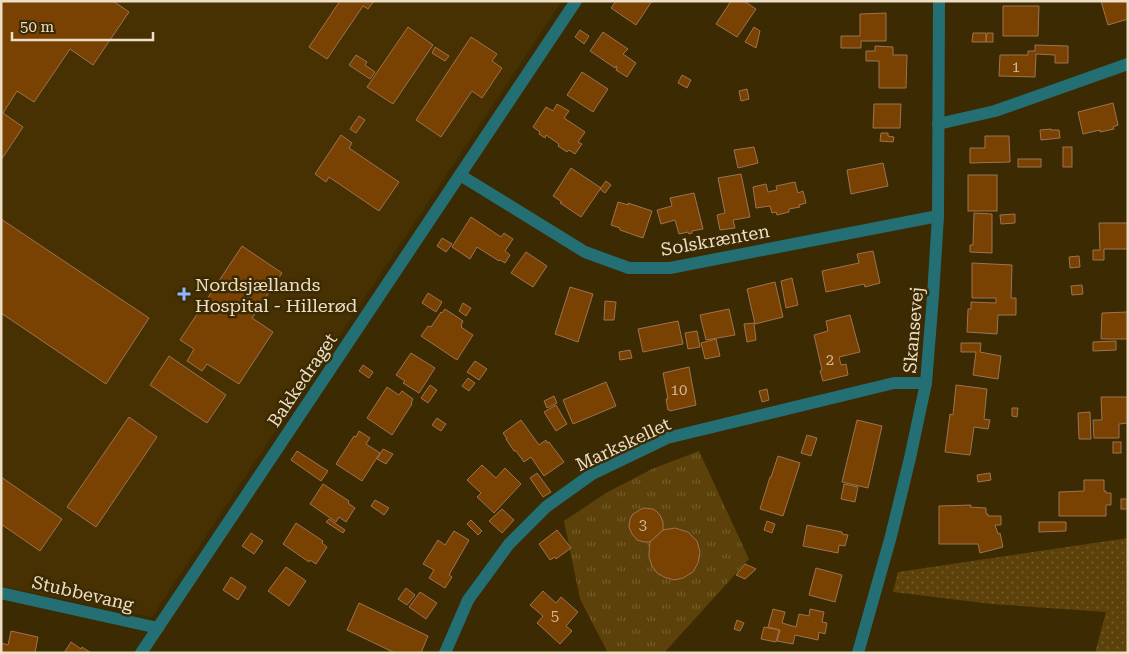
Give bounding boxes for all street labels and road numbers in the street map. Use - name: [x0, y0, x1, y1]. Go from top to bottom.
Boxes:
- street label: Solskrænten: [659, 220, 771, 260]
- street label: Skansevej: [899, 286, 927, 374]
- street label: Bakkedraget: [263, 329, 341, 431]
- street label: Markskellet: [572, 413, 674, 475]
- street label: Stubbevang: [30, 571, 137, 615]

